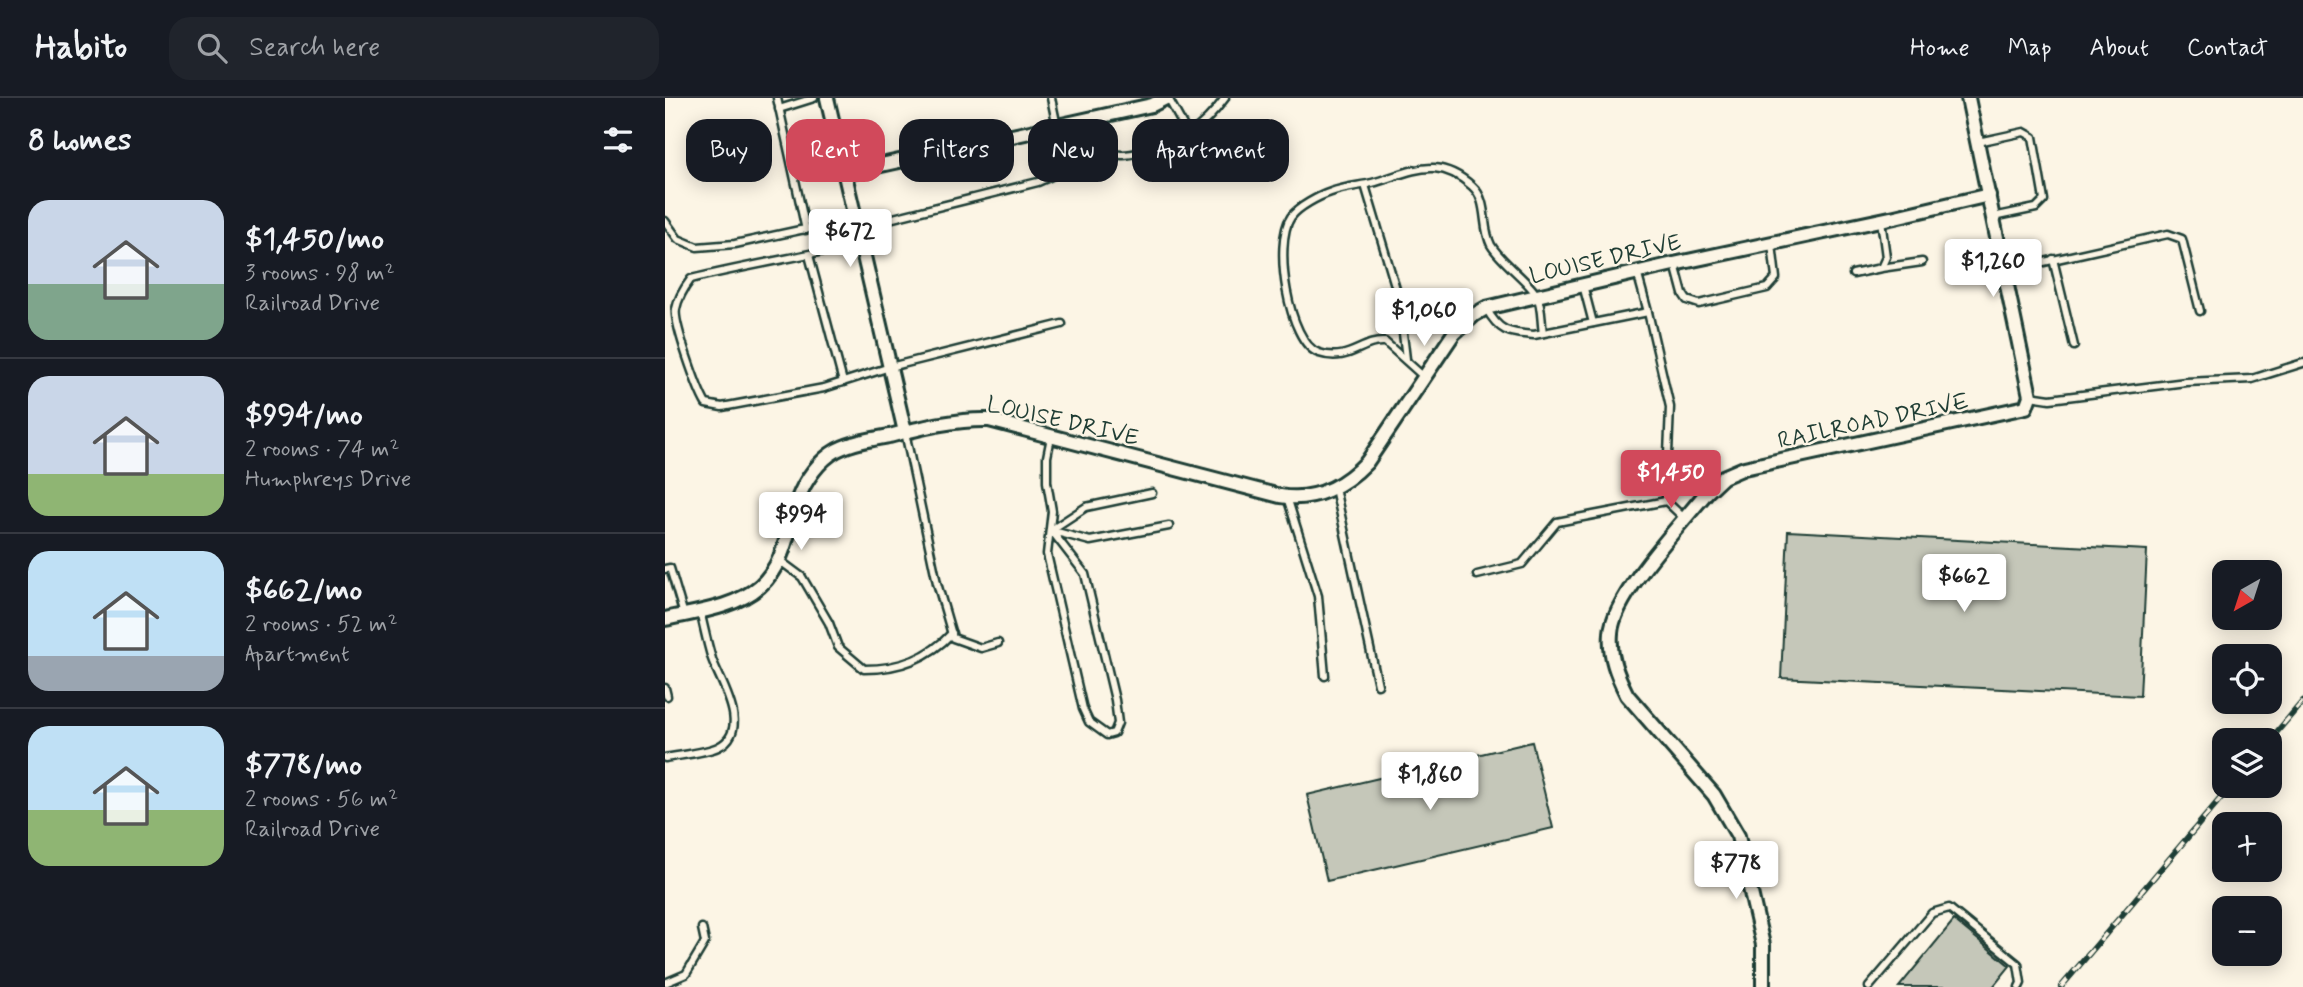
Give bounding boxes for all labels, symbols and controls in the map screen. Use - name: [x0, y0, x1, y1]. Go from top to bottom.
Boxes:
- search box: [169, 17, 659, 80]
- text: Habito: [35, 26, 127, 70]
- icon: search: [193, 29, 231, 67]
- text: Search here: [249, 31, 380, 65]
- text: Home: [1910, 33, 1970, 64]
- text: Map: [2008, 33, 2052, 64]
- text: About: [2090, 33, 2149, 64]
- text: Contact: [2187, 33, 2268, 64]
- chip: Buy: [686, 119, 772, 182]
- chip: Rent: [786, 119, 885, 182]
- chip: Filters: [899, 119, 1014, 182]
- chip: New: [1028, 119, 1118, 182]
- chip: Apartment: [1132, 119, 1289, 182]
- text: 8 homes: [28, 121, 131, 160]
- icon: filters: [599, 121, 637, 159]
- pin: $672: [809, 209, 891, 269]
- text: $672: [825, 217, 875, 247]
- text: $1,450/mo: [245, 220, 384, 259]
- icon: home: [84, 228, 168, 312]
- street label: LOUISE DRIVE: [1527, 228, 1684, 292]
- pin: $1,260: [1936, 240, 2050, 299]
- text: $1,260: [1961, 247, 2025, 277]
- text: 3 rooms · 98 m²: [245, 259, 395, 289]
- pin: $1,060: [1367, 288, 1481, 348]
- text: Railroad Drive: [245, 289, 380, 319]
- text: $1,060: [1391, 296, 1457, 326]
- street label: RAILROAD DRIVE: [1775, 387, 1972, 457]
- street label: LOUISE DRIVE: [984, 390, 1141, 454]
- text: $994/mo: [245, 396, 363, 435]
- icon: home: [84, 404, 168, 488]
- text: 2 rooms · 74 m²: [245, 435, 400, 465]
- pin: $1,450: [1614, 450, 1728, 510]
- text: $1,450: [1637, 458, 1705, 488]
- text: Humphreys Drive: [245, 465, 411, 495]
- pin: $994: [760, 492, 842, 552]
- text: $994: [775, 500, 827, 530]
- pin: $662: [1923, 554, 2005, 614]
- north arrow: [2212, 560, 2282, 630]
- map controls: [2212, 560, 2282, 966]
- text: $662: [1938, 562, 1990, 592]
- text: $662/mo: [245, 571, 362, 610]
- icon: home: [84, 579, 168, 663]
- text: 2 rooms · 52 m²: [245, 610, 398, 640]
- text: Apartment: [245, 640, 350, 670]
- button: locate: [2212, 644, 2282, 714]
- button: layers: [2212, 728, 2282, 798]
- text: $778/mo: [245, 746, 362, 785]
- pin: $1,860: [1373, 752, 1487, 812]
- icon: home: [84, 754, 168, 838]
- text: $1,860: [1397, 760, 1463, 790]
- text: 2 rooms · 56 m²: [245, 785, 398, 815]
- button: +: [2212, 812, 2282, 882]
- text: Railroad Drive: [245, 815, 380, 845]
- pin: $778: [1695, 842, 1777, 901]
- text: $778: [1710, 849, 1762, 879]
- button: −: [2212, 896, 2282, 966]

